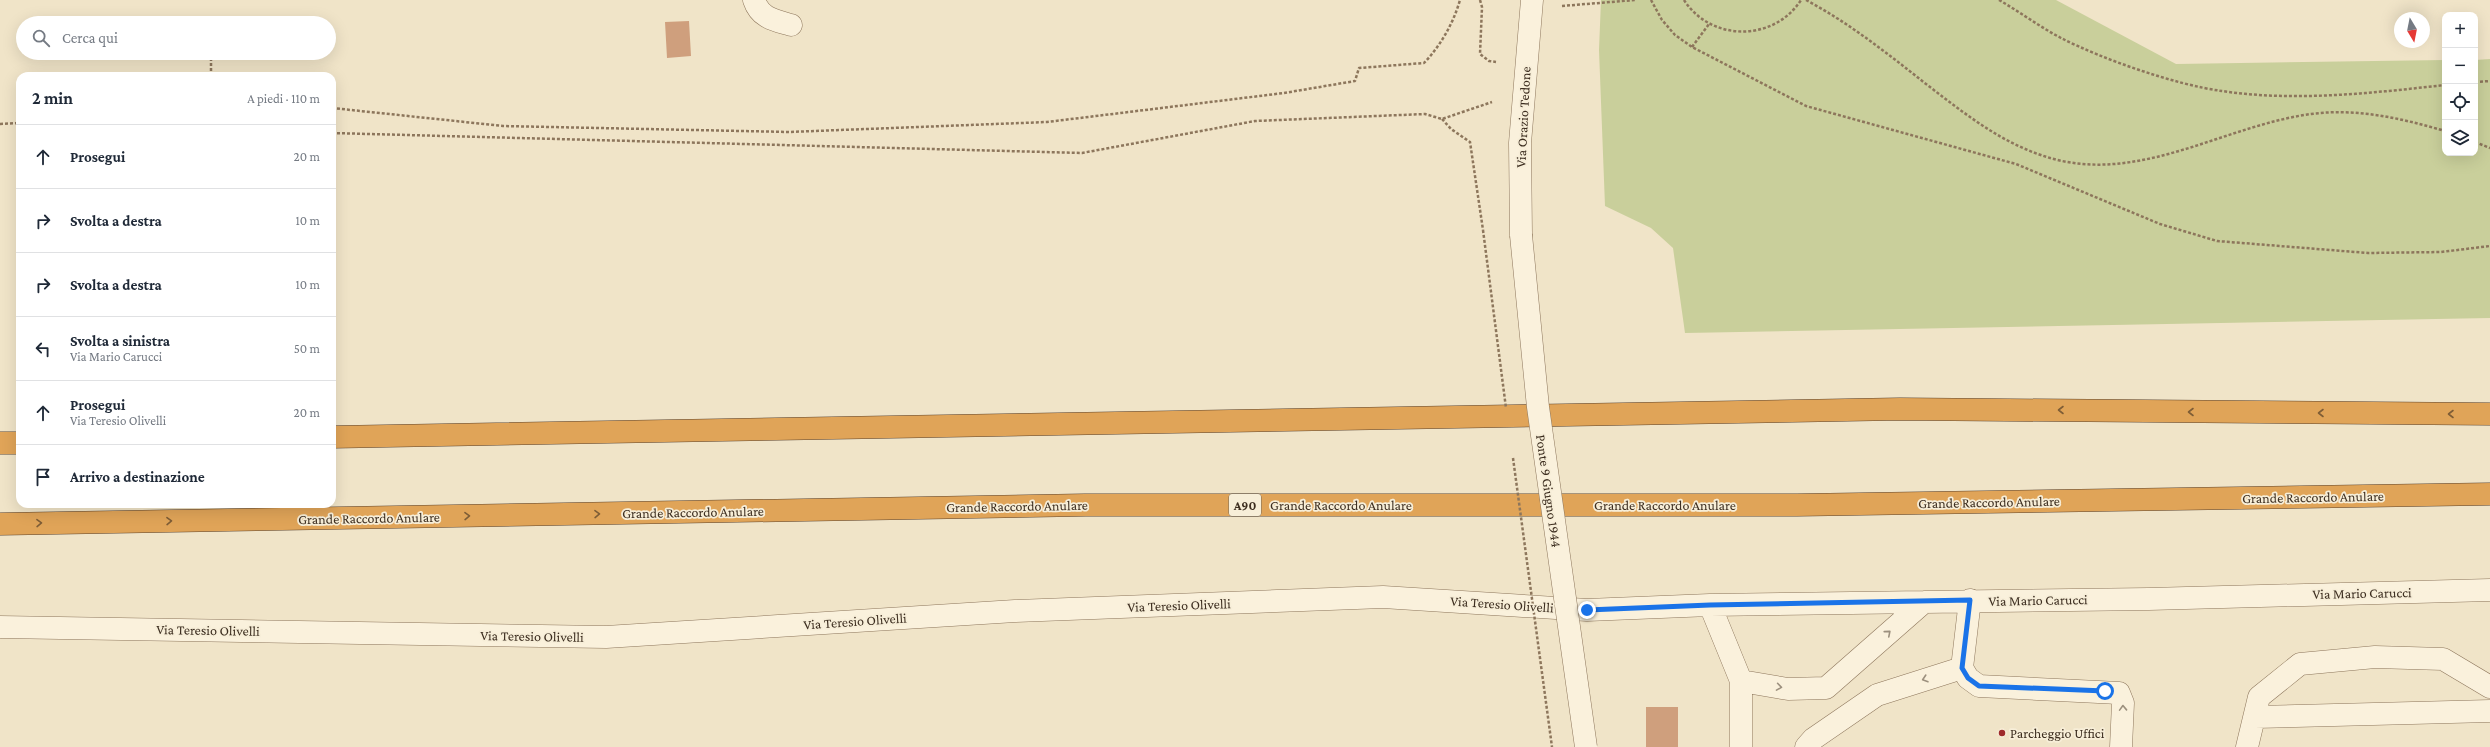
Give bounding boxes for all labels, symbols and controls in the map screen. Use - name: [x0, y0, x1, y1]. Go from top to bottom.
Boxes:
- north arrow: [2394, 12, 2430, 48]
- map controls: [2442, 12, 2478, 156]
- button: +: [2442, 12, 2478, 48]
- search box: [16, 16, 336, 60]
- icon: search: [30, 27, 52, 49]
- text: Cerca qui: [62, 30, 118, 46]
- button: −: [2442, 48, 2478, 84]
- street label: Via Orazio Tedone: [1512, 66, 1534, 168]
- button: locate: [2442, 84, 2478, 120]
- text: 2 min: [32, 89, 73, 108]
- text: A piedi · 110 m: [247, 91, 320, 106]
- button: layers: [2442, 120, 2478, 156]
- icon: ahead: [32, 146, 54, 168]
- text: Prosegui: [70, 149, 125, 165]
- text: 20 m: [294, 149, 320, 164]
- icon: right: [32, 210, 54, 232]
- text: Svolta a destra: [70, 213, 162, 229]
- text: 10 m: [295, 213, 320, 228]
- icon: right: [32, 274, 54, 296]
- text: Svolta a destra: [70, 277, 162, 293]
- text: 10 m: [295, 277, 320, 292]
- text: Svolta a sinistra: [70, 333, 170, 349]
- icon: left: [32, 338, 54, 360]
- text: 50 m: [294, 341, 320, 356]
- text: Via Mario Carucci: [70, 349, 162, 364]
- text: Prosegui: [70, 397, 125, 413]
- icon: ahead: [32, 402, 54, 424]
- text: 20 m: [294, 405, 320, 420]
- one-way arrow: [2058, 406, 2064, 415]
- one-way arrow: [2188, 407, 2194, 416]
- one-way arrow: [2318, 409, 2324, 417]
- one-way arrow: [2448, 410, 2454, 418]
- text: Via Teresio Olivelli: [70, 413, 166, 428]
- street label: Ponte 9 Giugno 1944: [1533, 433, 1565, 549]
- icon: arrive: [32, 466, 54, 488]
- text: Arrivo a destinazione: [70, 469, 205, 485]
- street label: Grande Raccordo Anulare: [2242, 488, 2384, 506]
- street label: Grande Raccordo Anulare: [1918, 493, 2060, 511]
- road number: A90: [1229, 494, 1261, 516]
- street label: Grande Raccordo Anulare: [946, 497, 1088, 515]
- street label: Grande Raccordo Anulare: [1270, 497, 1412, 513]
- street label: Grande Raccordo Anulare: [1594, 497, 1736, 513]
- street label: Grande Raccordo Anulare: [622, 503, 764, 521]
- street label: Grande Raccordo Anulare: [298, 509, 440, 527]
- one-way arrow: [594, 509, 600, 518]
- one-way arrow: [464, 512, 470, 520]
- one-way arrow: [166, 517, 172, 525]
- one-way arrow: [36, 519, 42, 527]
- street label: Via Mario Carucci: [2312, 584, 2412, 602]
- street label: Via Mario Carucci: [1988, 591, 2088, 609]
- street label: Via Teresio Olivelli: [1450, 592, 1555, 616]
- street label: Via Teresio Olivelli: [1127, 595, 1231, 615]
- route end: [1578, 601, 1596, 619]
- street label: Via Teresio Olivelli: [803, 609, 908, 633]
- street label: Via Teresio Olivelli: [156, 621, 260, 639]
- street label: Via Teresio Olivelli: [480, 627, 584, 645]
- one-way arrow: [1883, 631, 1891, 638]
- one-way arrow: [1922, 675, 1929, 683]
- one-way arrow: [1776, 682, 1782, 691]
- route start: [2096, 682, 2114, 700]
- one-way arrow: [2118, 705, 2127, 711]
- place label: Parcheggio Uffici: [2010, 725, 2105, 741]
- marker: Parcheggio Uffici: [1997, 728, 2007, 738]

